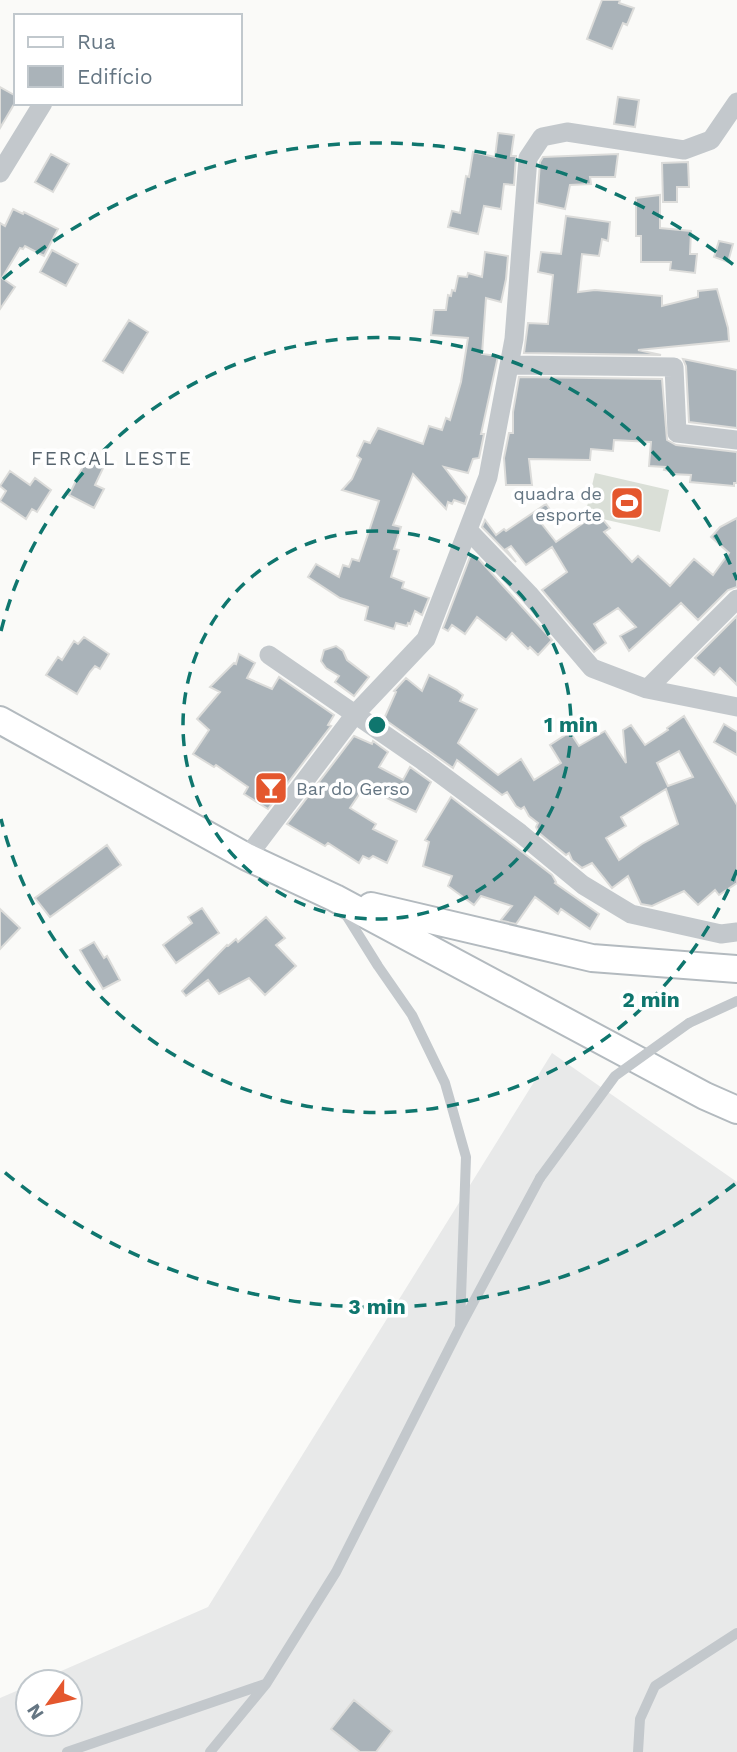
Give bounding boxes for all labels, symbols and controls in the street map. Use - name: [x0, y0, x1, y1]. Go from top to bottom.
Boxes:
- legend: [14, 14, 242, 105]
- text: Rua: [77, 29, 116, 54]
- text: Edifício: [77, 64, 153, 89]
- district label: FERCAL LESTE: [31, 447, 193, 470]
- place label: quadra de esporte: [513, 483, 602, 525]
- sports icon: quadra de esporte: [608, 484, 646, 522]
- text: 1 min: [544, 712, 598, 737]
- centre of rings: [365, 713, 389, 737]
- bar icon: Bar do Gerso: [252, 769, 290, 807]
- place label: Bar do Gerso: [296, 778, 410, 799]
- text: 2 min: [622, 987, 680, 1012]
- text: 3 min: [348, 1294, 406, 1319]
- north arrow: [14, 1668, 84, 1738]
- text: N: [22, 1700, 49, 1724]

